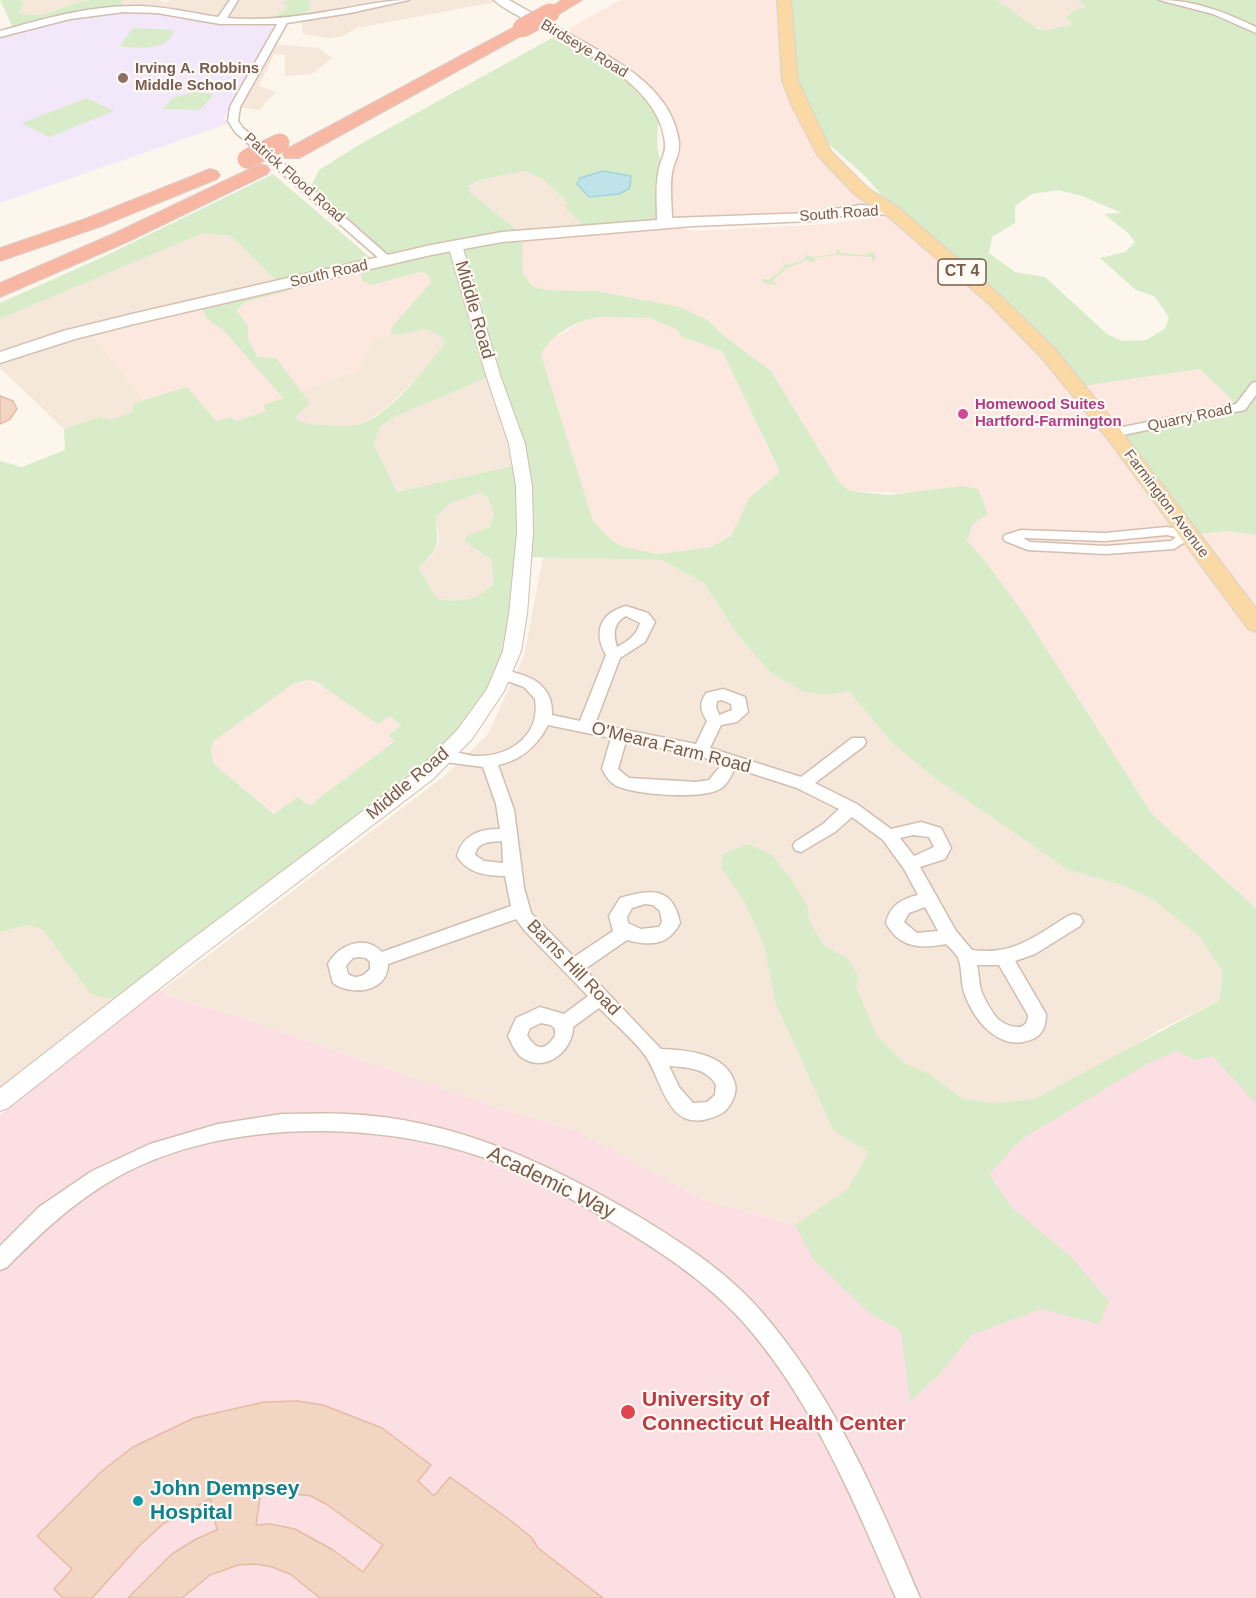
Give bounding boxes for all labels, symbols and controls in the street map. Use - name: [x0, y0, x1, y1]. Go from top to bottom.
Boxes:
- street label: Birdseye Road: [537, 16, 631, 82]
- place label: Irving A. Robbins Middle School: [135, 60, 259, 95]
- marker: Irving A. Robbins Middle School: [116, 71, 130, 85]
- street label: Patrick Flood Road: [240, 129, 348, 227]
- street label: South Road: [799, 202, 879, 226]
- street label: South Road: [288, 256, 370, 292]
- street label: Middle Road: [450, 258, 498, 362]
- road number: CT 4: [938, 259, 986, 285]
- place label: Homewood Suites Hartford-Farmington: [975, 396, 1122, 431]
- street label: Quarry Road: [1146, 400, 1234, 436]
- marker: Homewood Suites Hartford-Farmington: [956, 407, 970, 421]
- street label: Farmington Avenue: [1120, 446, 1212, 562]
- street label: O'Meara Farm Road: [589, 718, 753, 778]
- street label: Middle Road: [362, 743, 454, 825]
- street label: Barns Hill Road: [522, 916, 624, 1020]
- street label: Academic Way: [483, 1141, 619, 1225]
- place label: University of Connecticut Health Center: [642, 1387, 906, 1437]
- marker: University of Connecticut Health Center: [619, 1403, 637, 1421]
- place label: John Dempsey Hospital: [150, 1476, 299, 1526]
- marker: John Dempsey Hospital: [131, 1494, 145, 1508]

